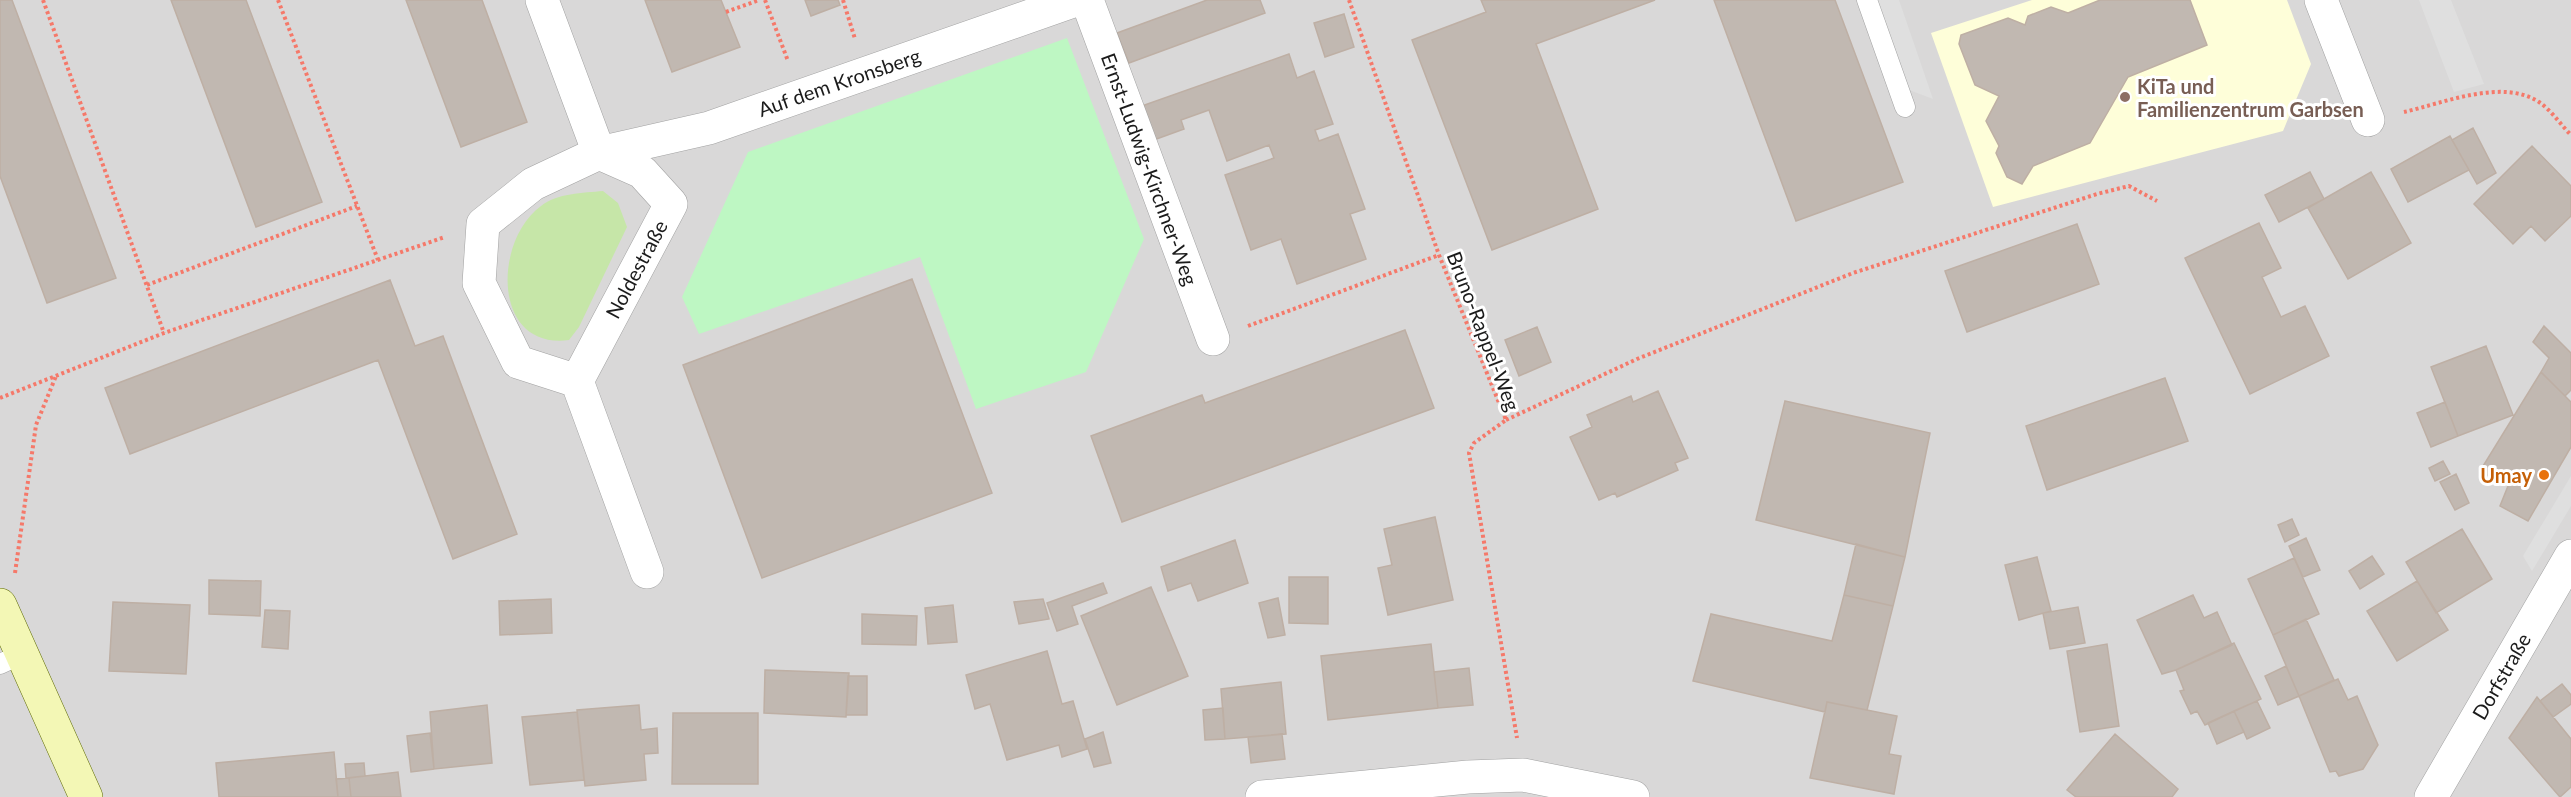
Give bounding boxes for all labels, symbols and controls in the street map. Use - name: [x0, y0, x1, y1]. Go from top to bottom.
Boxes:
- street label: Auf dem Kronsberg: [755, 43, 923, 121]
- street label: Ernst-Ludwig-Kirchner-Weg: [1097, 50, 1203, 288]
- place label: KiTa und Familienzentrum Garbsen: [2137, 74, 2364, 121]
- marker: KiTa und Familienzentrum Garbsen: [2118, 90, 2132, 104]
- street label: Noldestraße: [600, 216, 672, 322]
- street label: Bruno-Rappel-Weg: [1443, 248, 1525, 414]
- place label: Umay: [2480, 463, 2532, 487]
- marker: Umay: [2537, 468, 2551, 482]
- street label: Dorfstraße: [2467, 629, 2535, 723]

